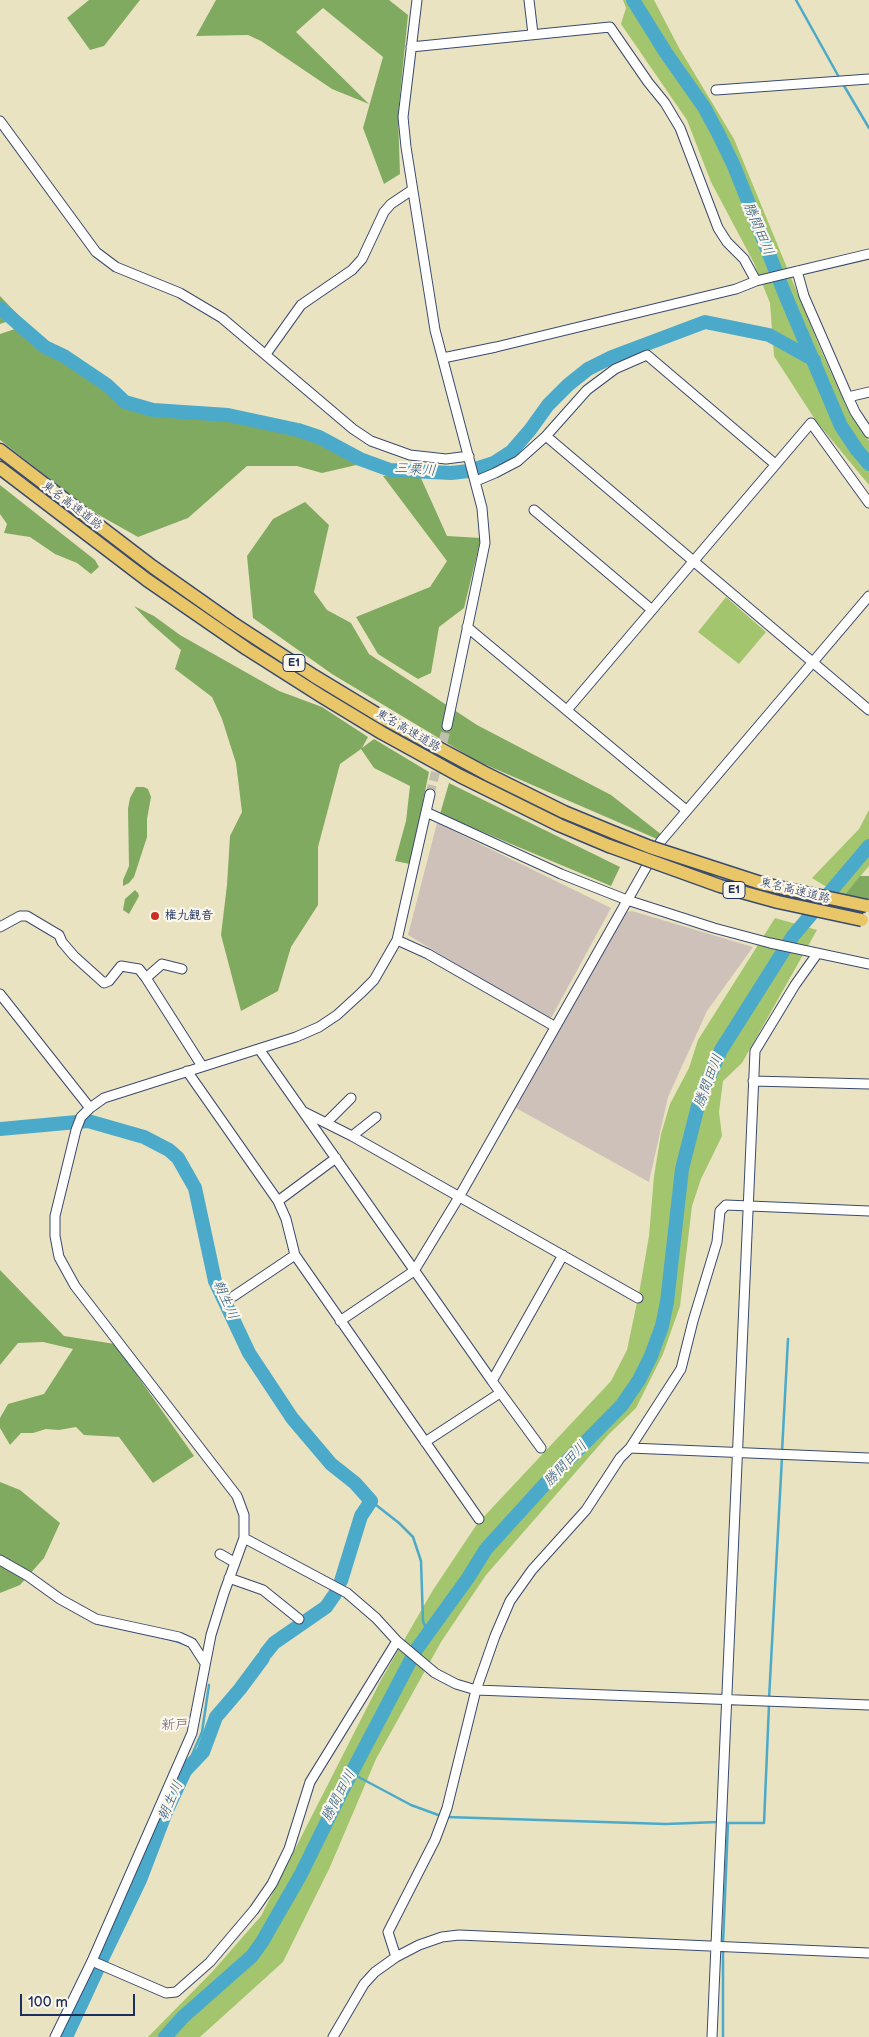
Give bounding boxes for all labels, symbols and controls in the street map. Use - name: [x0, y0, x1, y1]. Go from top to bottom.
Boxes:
- water label: 勝間田川: [739, 200, 777, 258]
- water label: 三栗川: [393, 460, 437, 480]
- street label: 東名高速道路: [39, 479, 105, 533]
- road number: E1: [283, 654, 305, 671]
- street label: 東名高速道路: [373, 707, 443, 755]
- street label: 東名高速道路: [758, 875, 832, 907]
- road number: E1: [723, 882, 745, 898]
- place label: 権九観音: [165, 909, 213, 923]
- marker: 権九観音: [149, 910, 161, 922]
- water label: 勝間田川: [691, 1052, 727, 1110]
- water label: 朝生川: [209, 1277, 241, 1323]
- water label: 勝間田川: [541, 1438, 591, 1490]
- district label: 新戸: [161, 1717, 189, 1733]
- water label: 勝間田川: [318, 1767, 360, 1825]
- water label: 朝生川: [155, 1778, 187, 1824]
- scale bar: [22, 1984, 138, 2016]
- text: 100 m: [28, 1993, 68, 2012]

